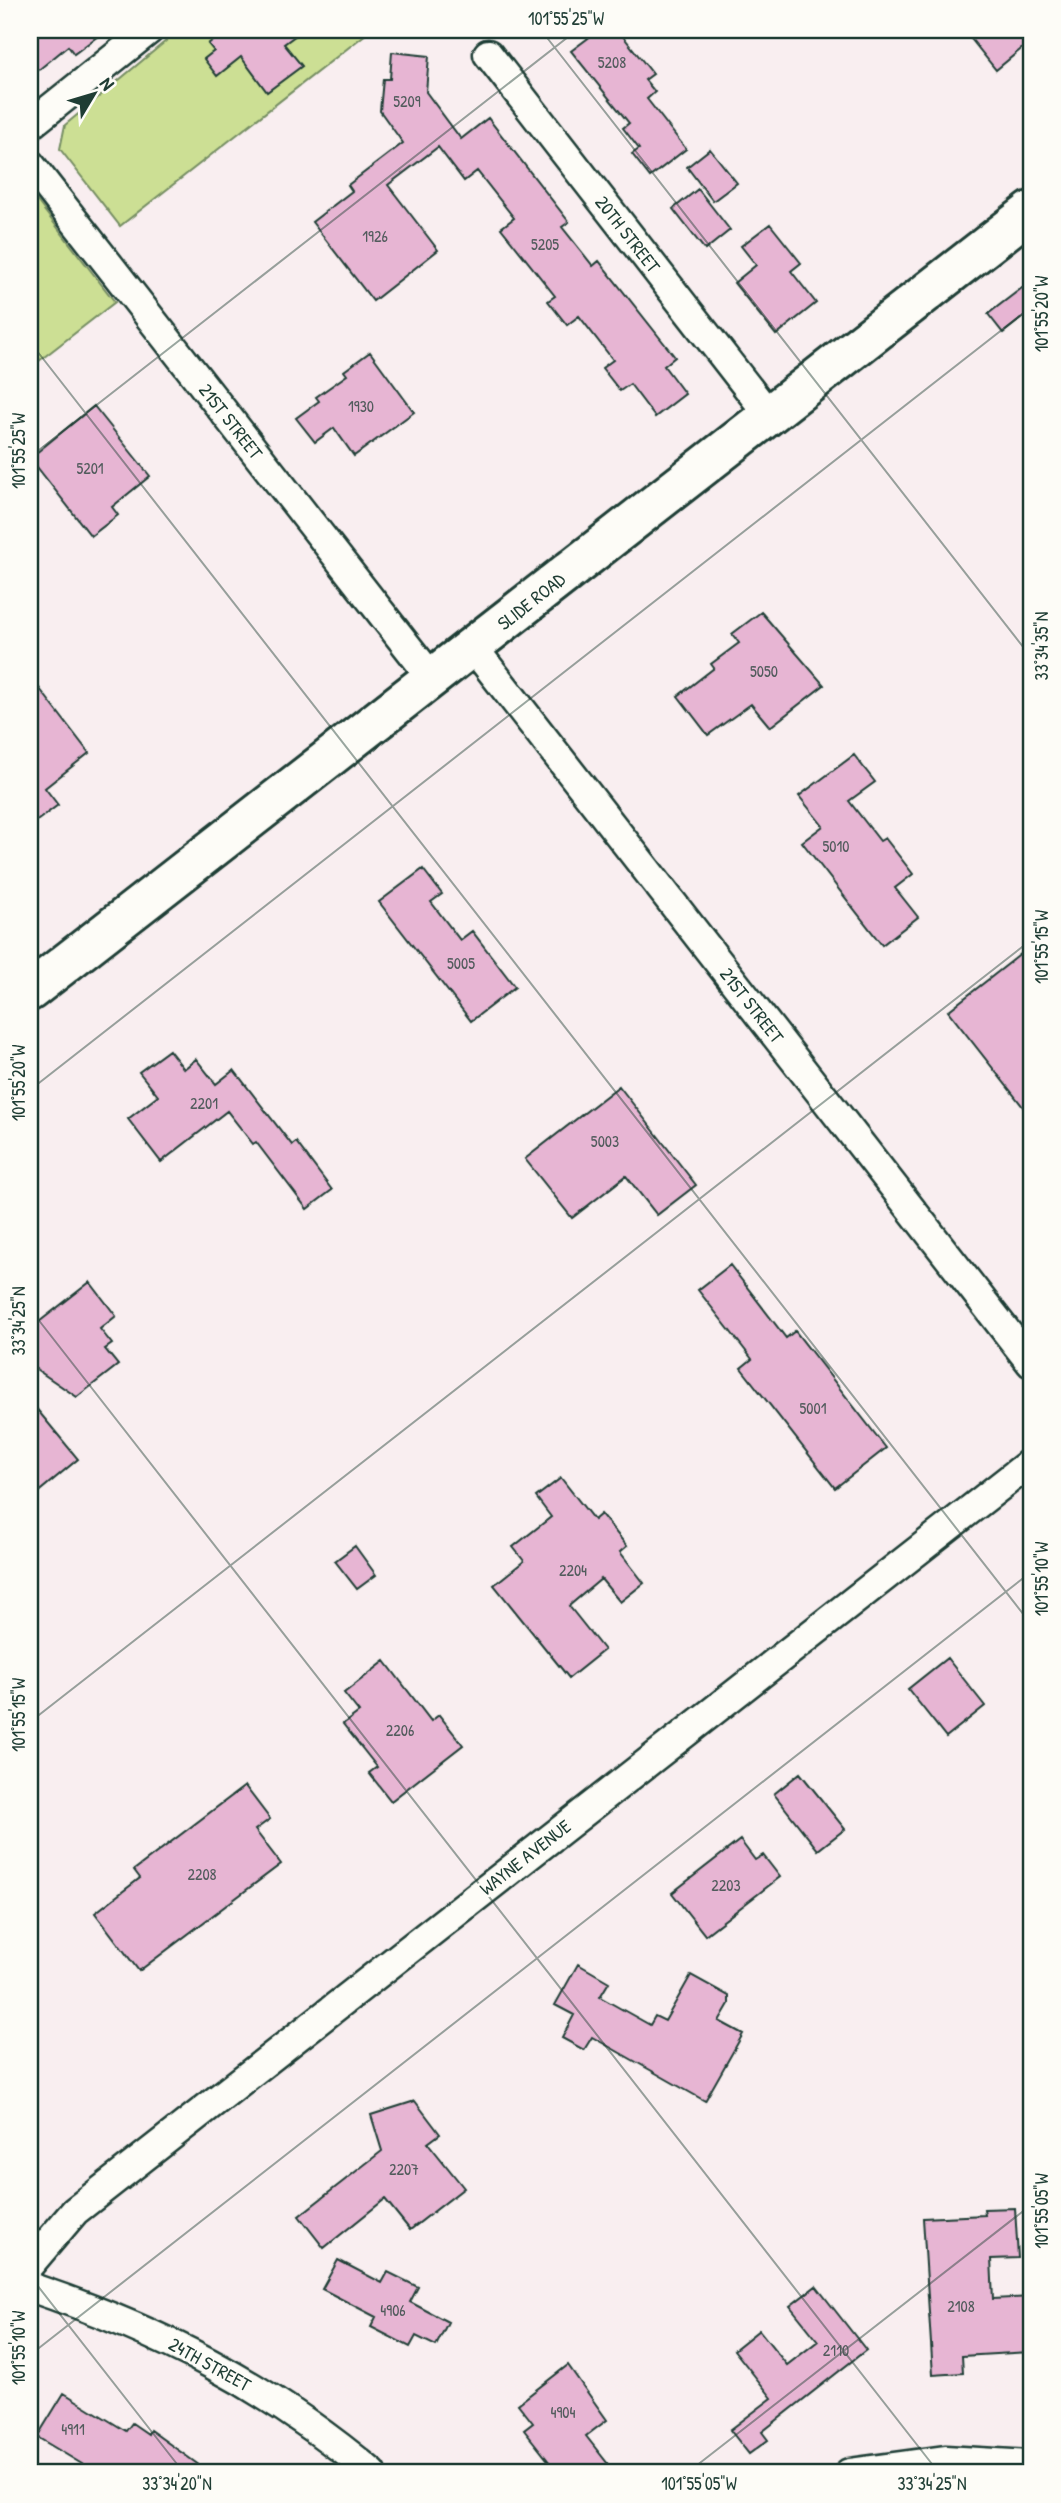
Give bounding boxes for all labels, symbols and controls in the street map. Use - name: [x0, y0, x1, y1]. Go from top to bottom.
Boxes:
- text: 101°55'25"W: [528, 6, 604, 31]
- house number: 5208: [598, 51, 626, 73]
- north arrow: [60, 60, 130, 130]
- text: N: [94, 72, 121, 96]
- house number: 5209: [393, 90, 421, 112]
- street label: 20TH STREET: [590, 190, 667, 279]
- house number: 1926: [362, 225, 388, 247]
- house number: 5205: [531, 233, 559, 255]
- text: 101°55'20"W: [1029, 276, 1054, 352]
- street label: 21ST STREET: [193, 378, 270, 465]
- house number: 1930: [348, 395, 374, 417]
- text: 101°55'25"W: [6, 413, 31, 489]
- house number: 5201: [76, 457, 104, 479]
- street label: SLIDE ROAD: [492, 566, 570, 636]
- text: 33°34'35"N: [1029, 612, 1054, 680]
- house number: 5050: [750, 660, 778, 682]
- house number: 5010: [823, 835, 849, 857]
- text: 101°55'15"W: [1029, 910, 1054, 984]
- house number: 5005: [447, 952, 475, 974]
- street label: 21ST STREET: [714, 962, 791, 1049]
- text: 101°55'20"W: [6, 1045, 31, 1121]
- house number: 2201: [190, 1092, 218, 1114]
- house number: 5003: [591, 1130, 619, 1152]
- text: 33°34'25"N: [6, 1286, 31, 1356]
- house number: 5001: [800, 1397, 827, 1419]
- text: 101°55'10"W: [1029, 1542, 1054, 1616]
- house number: 2204: [559, 1559, 587, 1581]
- text: 101°55'15"W: [6, 1678, 31, 1752]
- house number: 2206: [386, 1719, 414, 1741]
- street label: WAYNE AVENUE: [474, 1813, 577, 1901]
- house number: 2208: [187, 1863, 217, 1885]
- house number: 2203: [711, 1874, 741, 1896]
- house number: 2207: [389, 2158, 419, 2180]
- text: 101°55'05"W: [1029, 2173, 1054, 2249]
- house number: 2108: [947, 2295, 975, 2317]
- house number: 4906: [380, 2299, 406, 2321]
- text: 101°55'10"W: [6, 2311, 31, 2385]
- street label: 24TH STREET: [164, 2331, 257, 2398]
- house number: 2110: [823, 2339, 849, 2361]
- house number: 4904: [550, 2401, 576, 2423]
- house number: 4911: [61, 2418, 85, 2440]
- text: 33°34'20"N: [142, 2471, 212, 2496]
- text: 101°55'05"W: [661, 2471, 737, 2496]
- text: 33°34'25"N: [897, 2471, 967, 2496]

